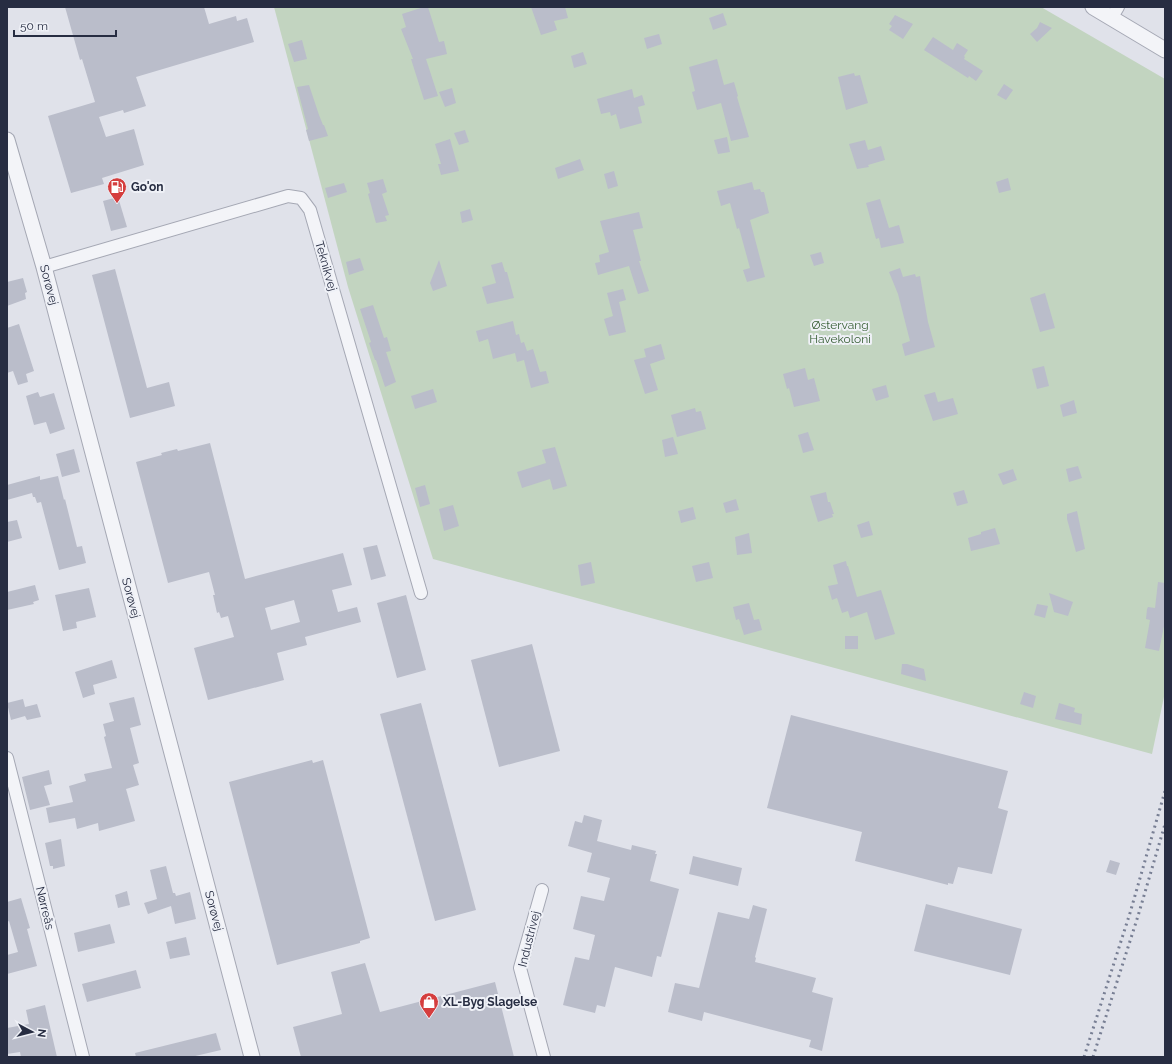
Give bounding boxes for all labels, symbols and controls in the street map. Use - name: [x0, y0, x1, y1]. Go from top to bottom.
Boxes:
- scale bar: [14, 12, 116, 38]
- text: 50 m: [20, 19, 48, 33]
- fuel station icon: Go'on: [106, 176, 128, 204]
- place label: Go'on: [131, 180, 164, 194]
- street label: Teknikvej: [312, 239, 340, 293]
- street label: Sorøvej: [37, 263, 61, 307]
- park label: Østervang Havekoloni: [809, 318, 871, 346]
- street label: Sorøvej: [119, 576, 143, 620]
- street label: Nørreås: [33, 885, 57, 931]
- street label: Sorøvej: [202, 889, 226, 933]
- street label: Industrivej: [515, 910, 543, 968]
- shop icon: XL-Byg Slagelse: [418, 991, 440, 1019]
- place label: XL-Byg Slagelse: [442, 995, 537, 1009]
- north arrow: [12, 1012, 52, 1052]
- text: N: [34, 1028, 48, 1038]

